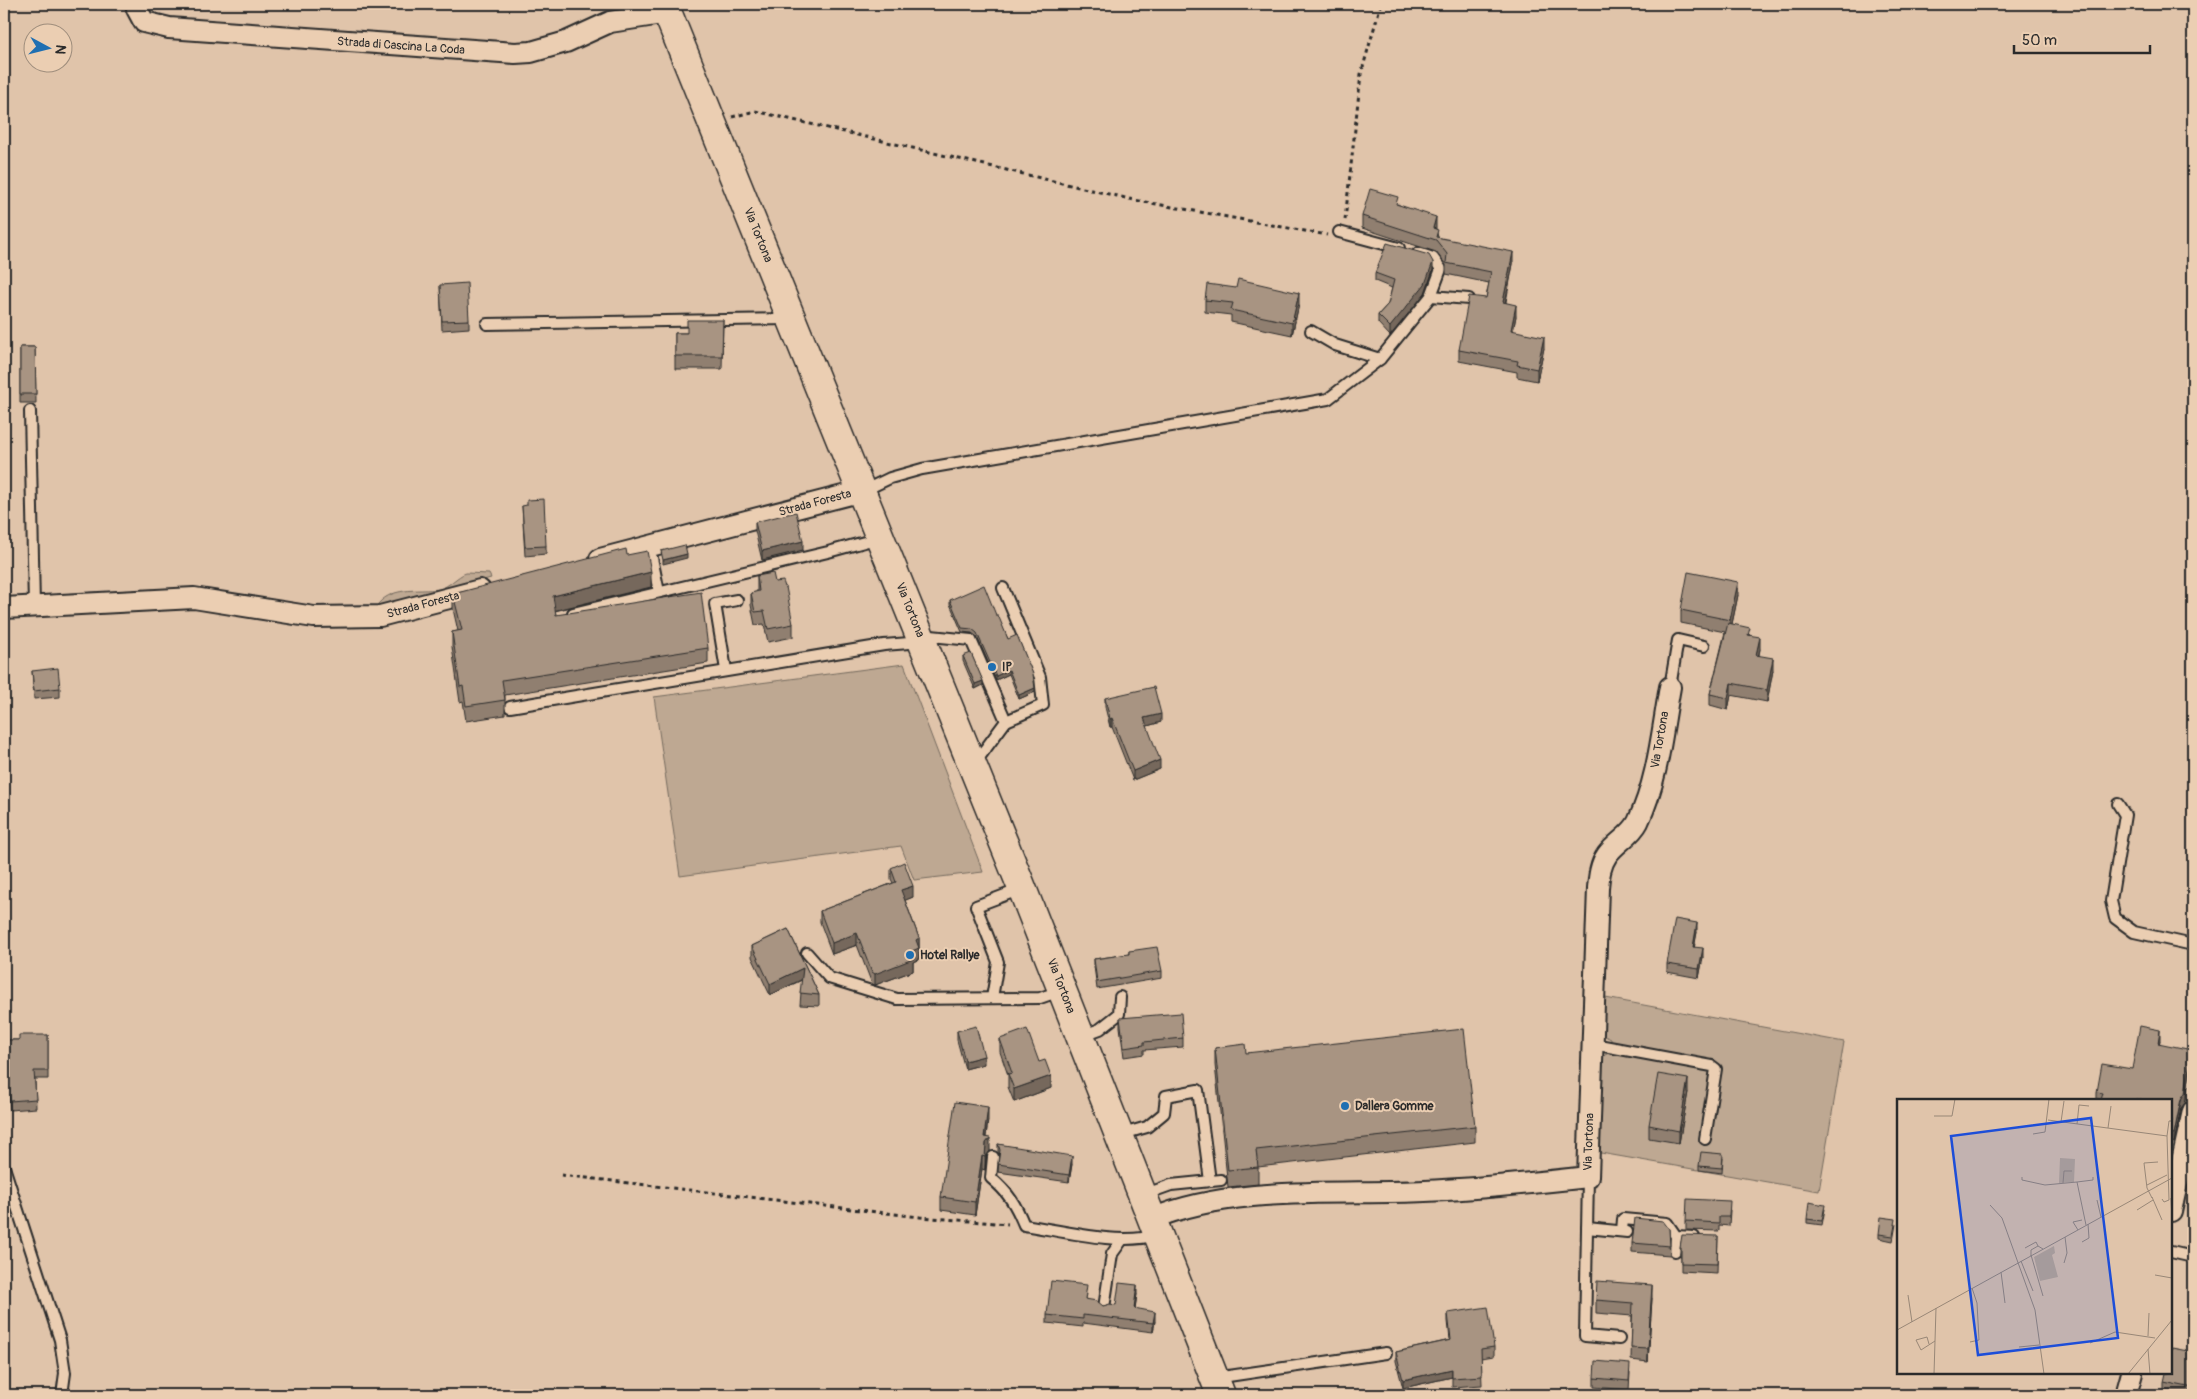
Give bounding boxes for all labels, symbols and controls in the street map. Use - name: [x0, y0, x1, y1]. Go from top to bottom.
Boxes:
- north arrow: [22, 22, 72, 72]
- scale bar: [2014, 22, 2151, 54]
- text: 50 m: [2022, 31, 2057, 50]
- street label: Strada di Cascina La Coda: [337, 34, 466, 58]
- text: N: [51, 44, 69, 55]
- street label: Via Tortona: [740, 205, 776, 265]
- street label: Strada Foresta: [777, 486, 853, 520]
- street label: Via Tortona: [892, 580, 928, 640]
- street label: Strada Foresta: [385, 588, 461, 622]
- place label: IP: [1002, 660, 1012, 675]
- marker: IP: [986, 661, 998, 673]
- street label: Via Tortona: [1648, 710, 1672, 770]
- place label: Hotel Rallye: [920, 948, 981, 963]
- marker: Hotel Rallye: [904, 949, 916, 961]
- street label: Via Tortona: [1044, 956, 1079, 1016]
- place label: Dallera Gomme: [1355, 1099, 1435, 1114]
- inset map: [1897, 1099, 2172, 1374]
- marker: Dallera Gomme: [1339, 1100, 1351, 1112]
- street label: Via Tortona: [1580, 1112, 1598, 1171]

